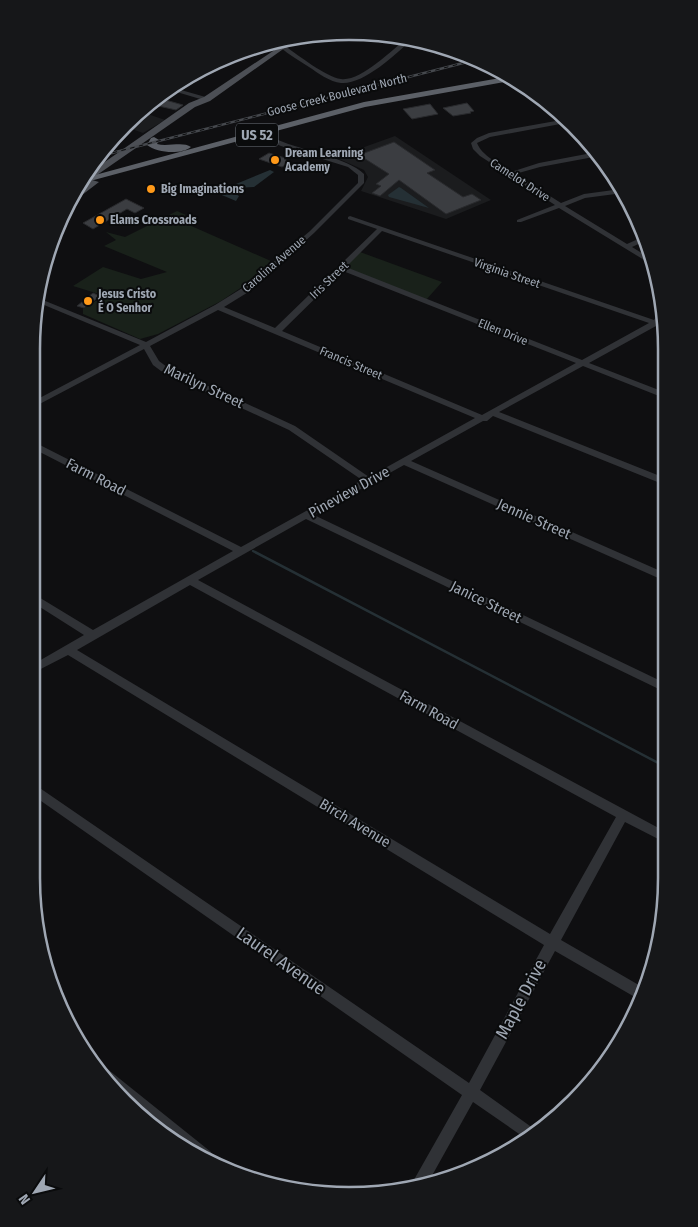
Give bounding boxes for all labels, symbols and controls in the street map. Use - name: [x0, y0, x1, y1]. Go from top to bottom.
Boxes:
- street label: Goose Creek Boulevard North: [266, 71, 408, 119]
- road number: US 52: [236, 124, 278, 146]
- place label: Dream Learning Academy: [284, 146, 363, 174]
- marker: Dream Learning Academy: [269, 154, 281, 166]
- street label: Camelot Drive: [487, 155, 553, 205]
- place label: Big Imaginations: [161, 182, 245, 196]
- marker: Big Imaginations: [145, 183, 157, 195]
- place label: Elams Crossroads: [110, 213, 198, 227]
- marker: Elams Crossroads: [94, 214, 106, 226]
- street label: Carolina Avenue: [239, 233, 309, 295]
- street label: Virginia Street: [472, 255, 542, 291]
- street label: Iris Street: [307, 258, 351, 302]
- place label: Jesus Cristo É O Senhor: [97, 287, 157, 315]
- marker: Jesus Cristo É O Senhor: [82, 295, 94, 307]
- street label: Ellen Drive: [476, 316, 530, 348]
- street label: Francis Street: [318, 344, 384, 382]
- street label: Marilyn Street: [161, 360, 247, 412]
- street label: Farm Road: [63, 454, 129, 500]
- street label: Pineview Drive: [305, 462, 393, 522]
- street label: Jennie Street: [494, 495, 574, 543]
- street label: Janice Street: [447, 577, 525, 627]
- street label: Farm Road: [396, 687, 462, 733]
- street label: Birch Avenue: [316, 795, 394, 851]
- street label: Laurel Avenue: [232, 922, 330, 1000]
- street label: Maple Drive: [491, 955, 551, 1043]
- north arrow: [10, 1167, 60, 1217]
- text: N: [15, 1191, 34, 1207]

